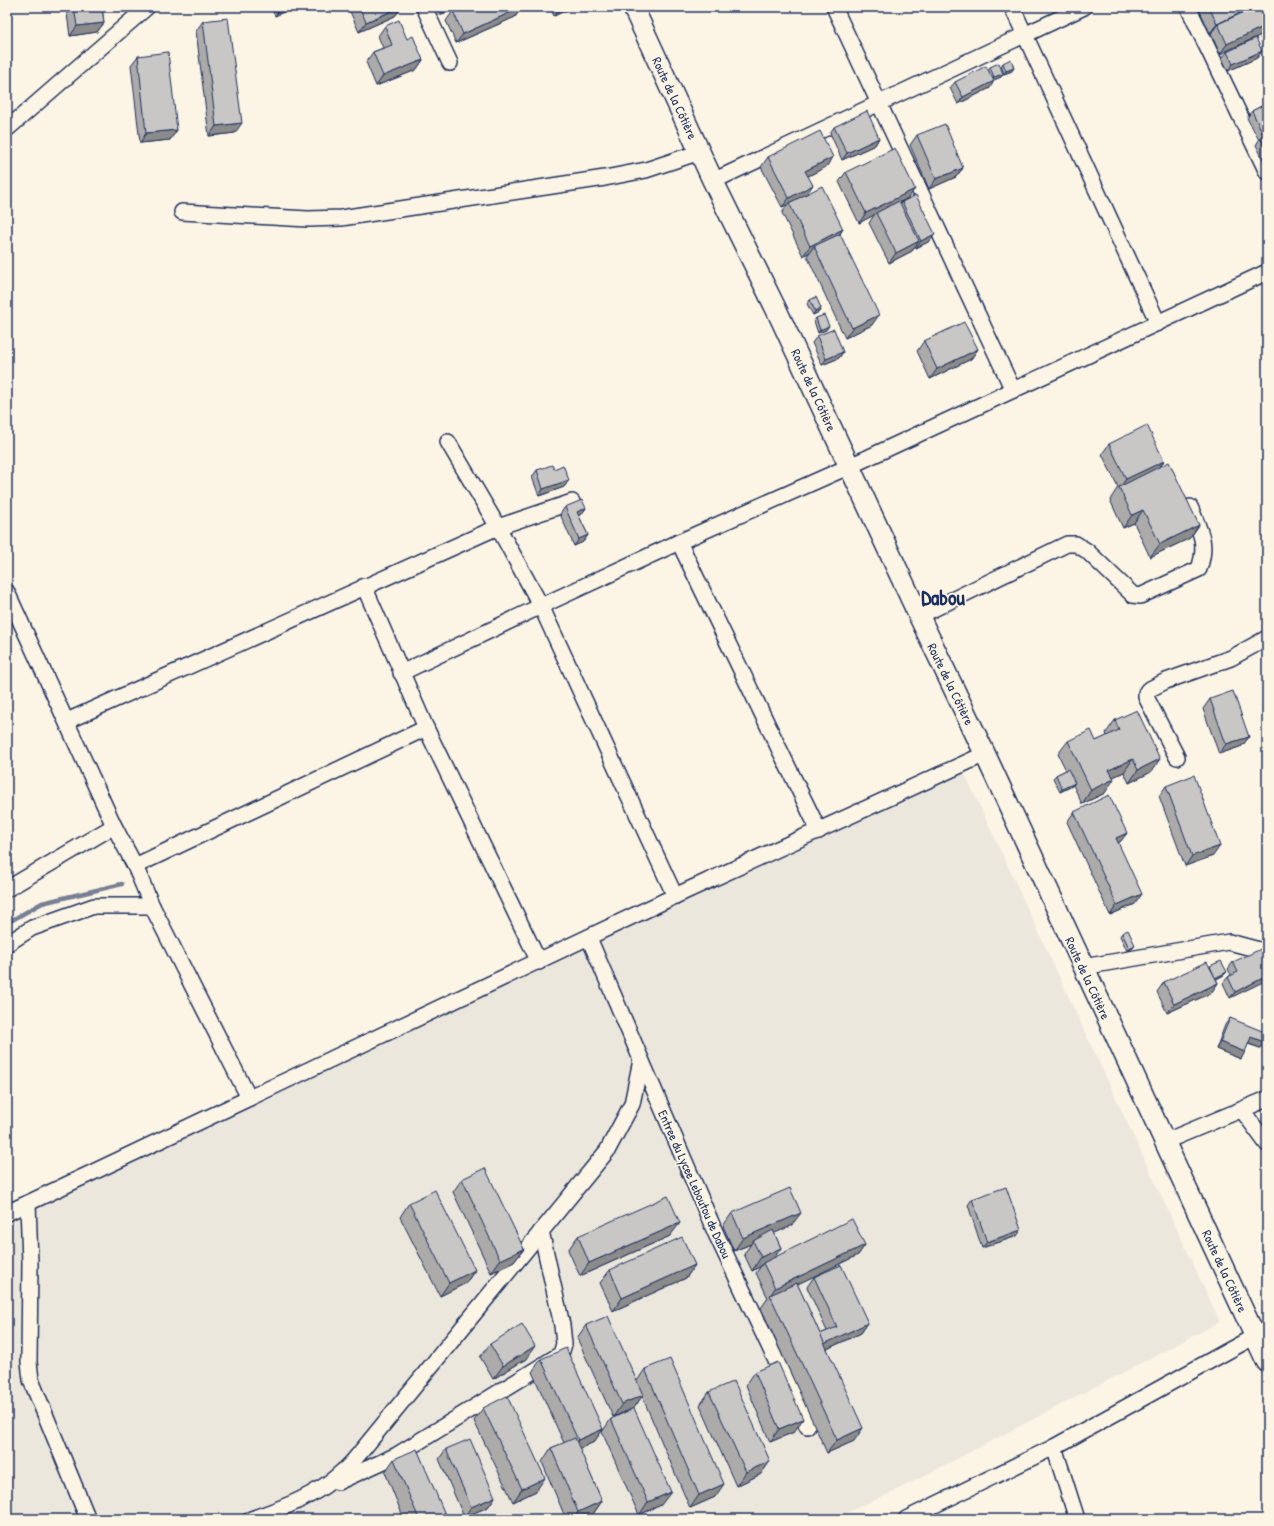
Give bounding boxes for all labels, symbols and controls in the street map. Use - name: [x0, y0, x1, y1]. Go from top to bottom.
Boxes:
- street label: Route de la Côtière: [648, 54, 702, 142]
- street label: Route de la Côtière: [787, 346, 841, 434]
- district label: Dabou: [921, 583, 965, 612]
- street label: Route de la Côtière: [923, 640, 979, 728]
- street label: Route de la Côtière: [1061, 934, 1115, 1022]
- street label: Entree du Lycee Leboutou de Dabou: [654, 1107, 736, 1261]
- street label: Route de la Côtière: [1198, 1227, 1252, 1315]

